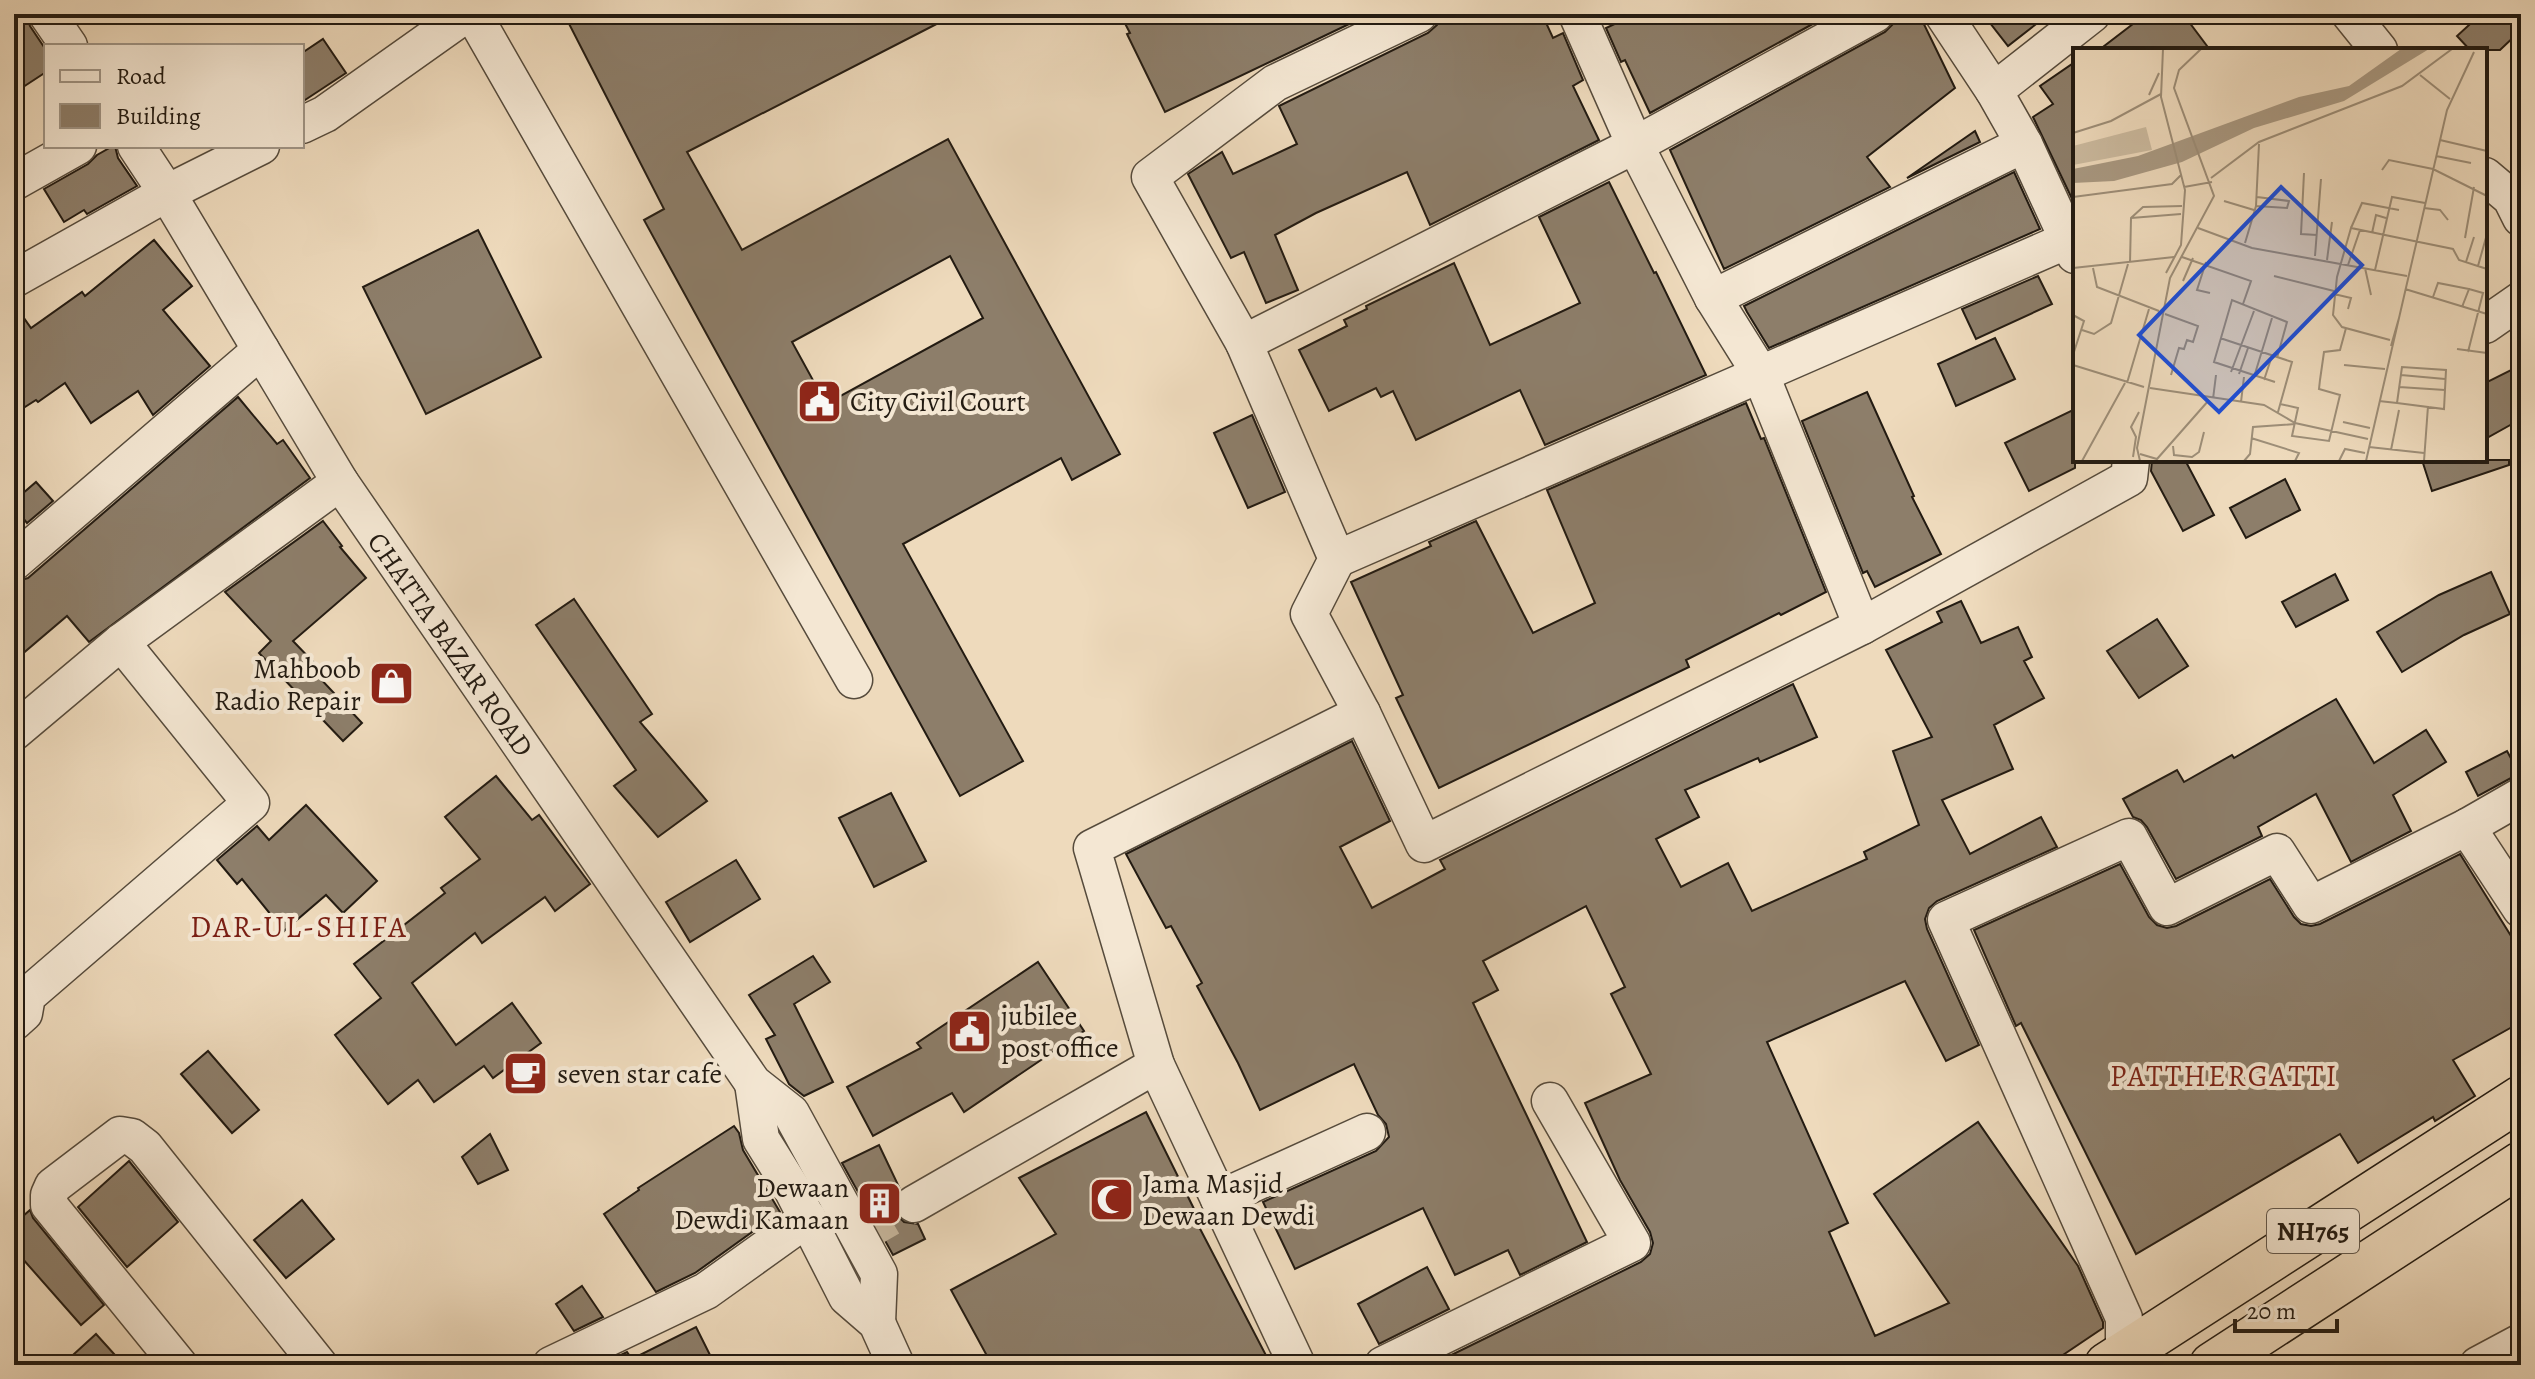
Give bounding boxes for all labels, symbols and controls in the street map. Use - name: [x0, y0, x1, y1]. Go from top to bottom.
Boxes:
- legend: [44, 44, 304, 148]
- inset map: [2073, 48, 2487, 462]
- text: Road: [116, 60, 166, 92]
- text: Building: [116, 100, 201, 132]
- public building icon: City Civil Court: [795, 377, 843, 425]
- place label: City Civil Court: [850, 383, 1026, 421]
- street label: CHATTA BAZAR ROAD: [358, 525, 542, 764]
- place label: Mahboob Radio Repair: [214, 650, 361, 720]
- shop icon: Mahboob Radio Repair: [368, 660, 416, 708]
- district label: DAR-UL-SHIFA: [190, 907, 408, 947]
- place label: jubilee post office: [1001, 997, 1119, 1067]
- public building icon: jubilee post office: [946, 1007, 994, 1055]
- cafe icon: seven star cafe: [502, 1049, 550, 1097]
- place label: seven star cafe: [557, 1055, 722, 1093]
- district label: PATTHERGATTI: [2110, 1056, 2338, 1096]
- place label: Jama Masjid Dewaan Dewdi: [1142, 1165, 1315, 1235]
- place label: Dewaan Dewdi Kamaan: [674, 1169, 849, 1239]
- mosque icon: Jama Masjid Dewaan Dewdi: [1087, 1175, 1135, 1223]
- building icon: Dewaan Dewdi Kamaan: [856, 1179, 904, 1227]
- road number: NH765: [2267, 1209, 2359, 1253]
- scale bar: [2235, 1283, 2337, 1333]
- text: 20 m: [2247, 1295, 2296, 1327]

